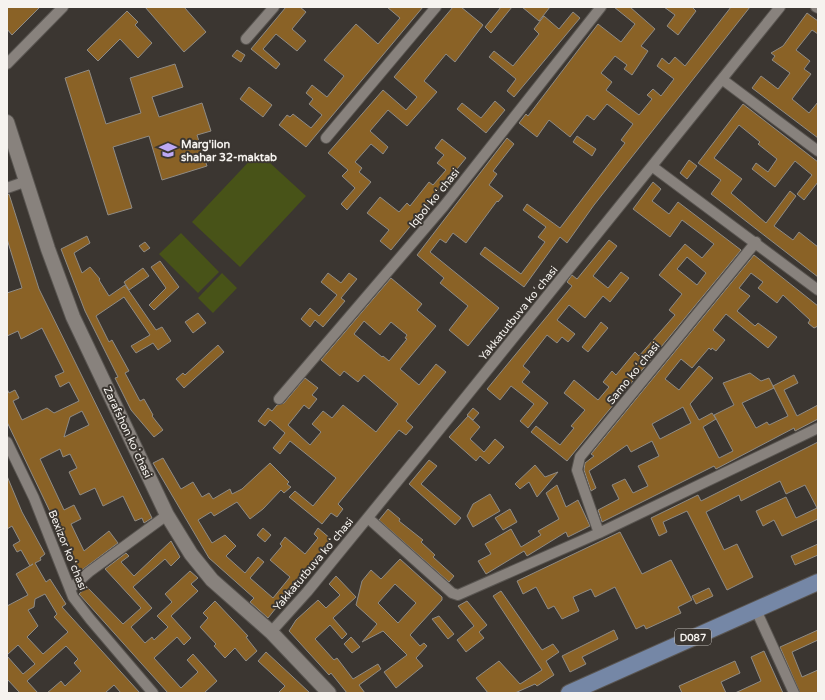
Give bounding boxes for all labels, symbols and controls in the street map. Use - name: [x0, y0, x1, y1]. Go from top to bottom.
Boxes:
- place label: Marg'ilon shahar 32-maktab: [181, 138, 277, 164]
- school or university icon: Marg'ilon shahar 32-maktab: [158, 140, 178, 160]
- street label: Iqbol koʻchasi: [406, 166, 462, 231]
- street label: Yakkatutbuva koʻchasi: [476, 264, 560, 363]
- street label: Samo koʻchasi: [604, 340, 662, 407]
- street label: Zarafshon koʻchasi: [101, 384, 154, 480]
- street label: Bexizor koʻchasi: [46, 508, 90, 592]
- street label: Yakkatutbuva koʻchasi: [271, 515, 356, 614]
- road number: D087: [675, 629, 711, 645]

